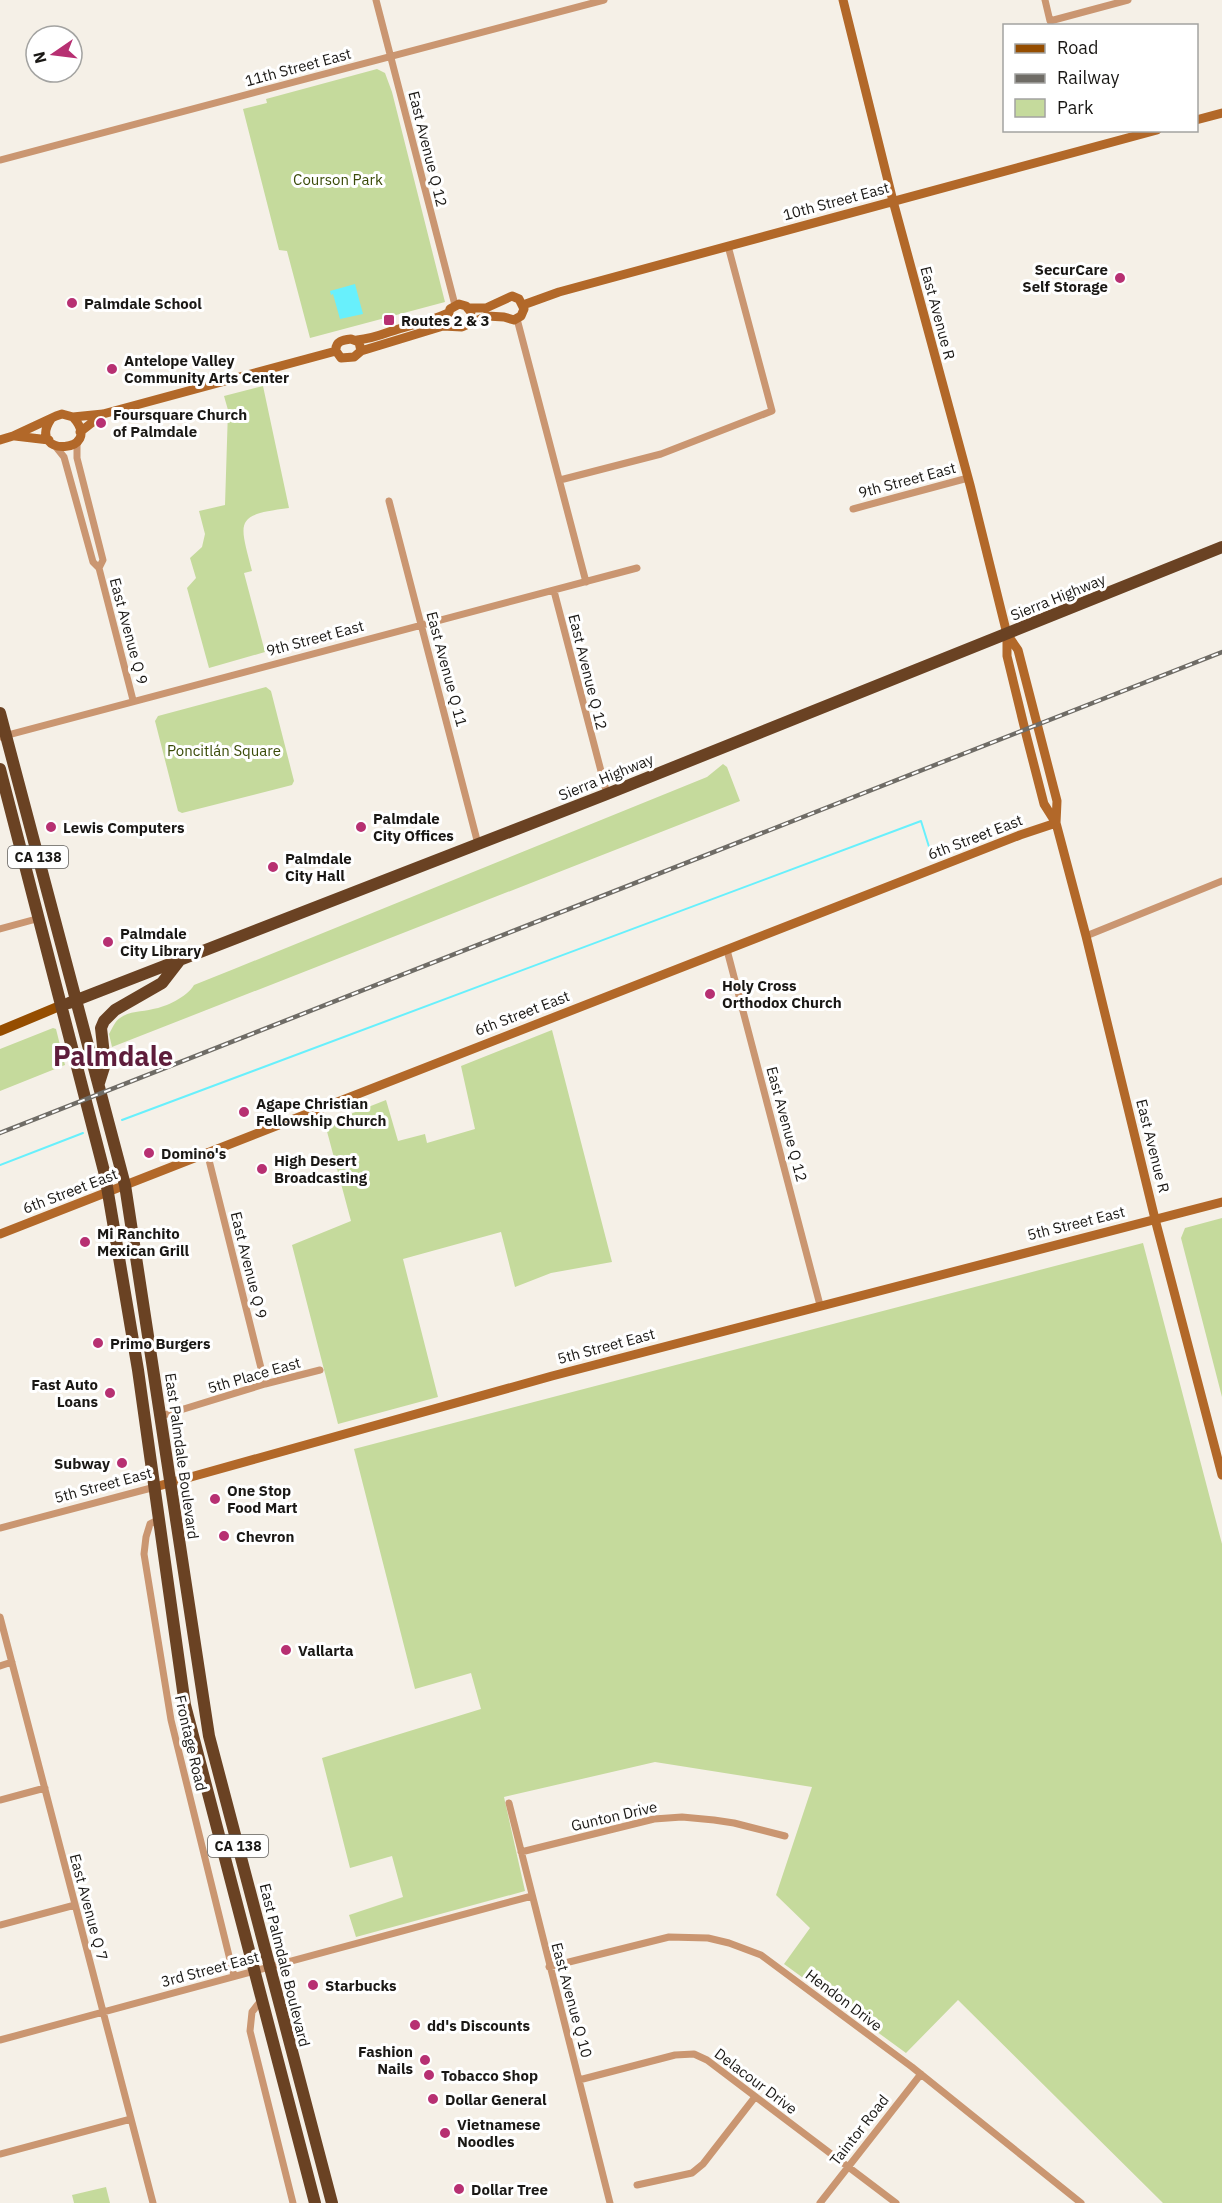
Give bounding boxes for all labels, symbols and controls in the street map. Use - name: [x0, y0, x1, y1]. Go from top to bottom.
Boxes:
- north arrow: [24, 24, 84, 84]
- legend: [1003, 24, 1198, 132]
- text: Road: [1057, 36, 1098, 59]
- street label: 11th Street East: [243, 44, 353, 90]
- text: N: [28, 50, 51, 66]
- text: Railway: [1057, 66, 1119, 89]
- street label: East Avenue Q 12: [404, 89, 452, 209]
- text: Park: [1057, 96, 1094, 119]
- park label: Courson Park: [293, 170, 383, 189]
- street label: 10th Street East: [781, 178, 891, 224]
- place label: SecurCare Self Storage: [1022, 260, 1108, 296]
- street label: East Avenue R: [916, 264, 960, 362]
- marker: SecurCare Self Storage: [1113, 271, 1127, 285]
- place label: Palmdale School: [84, 294, 202, 313]
- marker: Palmdale School: [65, 296, 79, 310]
- place label: Routes 2 & 3: [401, 311, 489, 330]
- marker: Routes 2 & 3: [382, 313, 396, 327]
- place label: Antelope Valley Community Arts Center: [124, 351, 289, 387]
- marker: Antelope Valley Community Arts Center: [105, 362, 119, 376]
- place label: Foursquare Church of Palmdale: [113, 405, 247, 441]
- marker: Foursquare Church of Palmdale: [94, 416, 108, 430]
- street label: 9th Street East: [856, 458, 958, 502]
- street label: Sierra Highway: [1008, 569, 1109, 625]
- street label: East Avenue Q 9: [106, 576, 152, 686]
- street label: East Avenue Q 11: [422, 609, 472, 729]
- street label: East Avenue Q 12: [564, 612, 612, 732]
- street label: 9th Street East: [264, 616, 366, 660]
- park label: Poncitlán Square: [167, 741, 281, 760]
- street label: Sierra Highway: [556, 749, 657, 805]
- place label: Palmdale City Offices: [373, 809, 454, 845]
- street label: 6th Street East: [925, 810, 1025, 864]
- place label: Lewis Computers: [63, 818, 185, 837]
- marker: Lewis Computers: [44, 820, 58, 834]
- marker: Palmdale City Offices: [354, 820, 368, 834]
- road number: CA 138: [8, 846, 68, 868]
- place label: Palmdale City Hall: [285, 849, 352, 885]
- marker: Palmdale City Hall: [266, 860, 280, 874]
- place label: Palmdale City Library: [120, 924, 201, 960]
- marker: Palmdale City Library: [101, 935, 115, 949]
- place label: Holy Cross Orthodox Church: [722, 976, 842, 1012]
- street label: 6th Street East: [472, 986, 572, 1040]
- marker: Holy Cross Orthodox Church: [703, 987, 717, 1001]
- district label: Palmdale: [53, 1038, 173, 1073]
- street label: East Avenue Q 12: [762, 1064, 812, 1184]
- place label: Agape Christian Fellowship Church: [256, 1094, 386, 1130]
- street label: East Avenue R: [1132, 1097, 1174, 1195]
- marker: Agape Christian Fellowship Church: [237, 1105, 251, 1119]
- place label: Domino's: [161, 1144, 227, 1163]
- marker: Domino's: [142, 1146, 156, 1160]
- place label: High Desert Broadcasting: [274, 1151, 368, 1187]
- marker: High Desert Broadcasting: [255, 1162, 269, 1176]
- street label: 6th Street East: [20, 1164, 120, 1218]
- street label: 5th Street East: [1025, 1202, 1127, 1244]
- street label: East Avenue Q 9: [227, 1210, 271, 1320]
- place label: Mi Ranchito Mexican Grill: [97, 1224, 189, 1260]
- marker: Mi Ranchito Mexican Grill: [78, 1235, 92, 1249]
- street label: 5th Street East: [555, 1324, 657, 1368]
- place label: Primo Burgers: [110, 1334, 211, 1353]
- marker: Primo Burgers: [91, 1336, 105, 1350]
- street label: 5th Place East: [205, 1353, 303, 1397]
- street label: East Palmdale Boulevard: [161, 1372, 203, 1540]
- place label: Fast Auto Loans: [31, 1375, 98, 1411]
- marker: Fast Auto Loans: [103, 1386, 117, 1400]
- place label: Subway: [54, 1454, 110, 1473]
- marker: Subway: [115, 1456, 129, 1470]
- street label: 5th Street East: [52, 1463, 154, 1507]
- place label: One Stop Food Mart: [227, 1481, 298, 1517]
- marker: One Stop Food Mart: [208, 1492, 222, 1506]
- place label: Chevron: [236, 1527, 294, 1546]
- marker: Chevron: [217, 1529, 231, 1543]
- place label: Vallarta: [298, 1641, 354, 1660]
- marker: Vallarta: [279, 1643, 293, 1657]
- street label: Frontage Road: [171, 1693, 211, 1793]
- street label: Gunton Drive: [569, 1797, 659, 1835]
- road number: CA 138: [208, 1835, 268, 1857]
- street label: East Avenue Q 7: [66, 1852, 112, 1962]
- street label: East Palmdale Boulevard: [255, 1881, 315, 2049]
- street label: East Avenue Q 10: [547, 1940, 597, 2060]
- street label: 3rd Street East: [159, 1947, 261, 1991]
- street label: Hendon Drive: [802, 1965, 886, 2035]
- place label: Starbucks: [325, 1976, 397, 1995]
- marker: Starbucks: [306, 1978, 320, 1992]
- place label: dd's Discounts: [427, 2016, 530, 2035]
- marker: dd's Discounts: [408, 2018, 422, 2032]
- place label: Fashion Nails: [358, 2042, 413, 2078]
- street label: Delacour Drive: [711, 2044, 801, 2118]
- marker: Fashion Nails: [418, 2053, 432, 2067]
- place label: Tobacco Shop: [441, 2066, 538, 2085]
- marker: Tobacco Shop: [422, 2068, 436, 2082]
- place label: Dollar General: [445, 2090, 547, 2109]
- street label: Taintor Road: [825, 2091, 893, 2169]
- marker: Dollar General: [426, 2092, 440, 2106]
- place label: Vietnamese Noodles: [457, 2115, 541, 2151]
- marker: Vietnamese Noodles: [438, 2126, 452, 2140]
- place label: Dollar Tree: [471, 2180, 548, 2199]
- marker: Dollar Tree: [452, 2182, 466, 2196]

